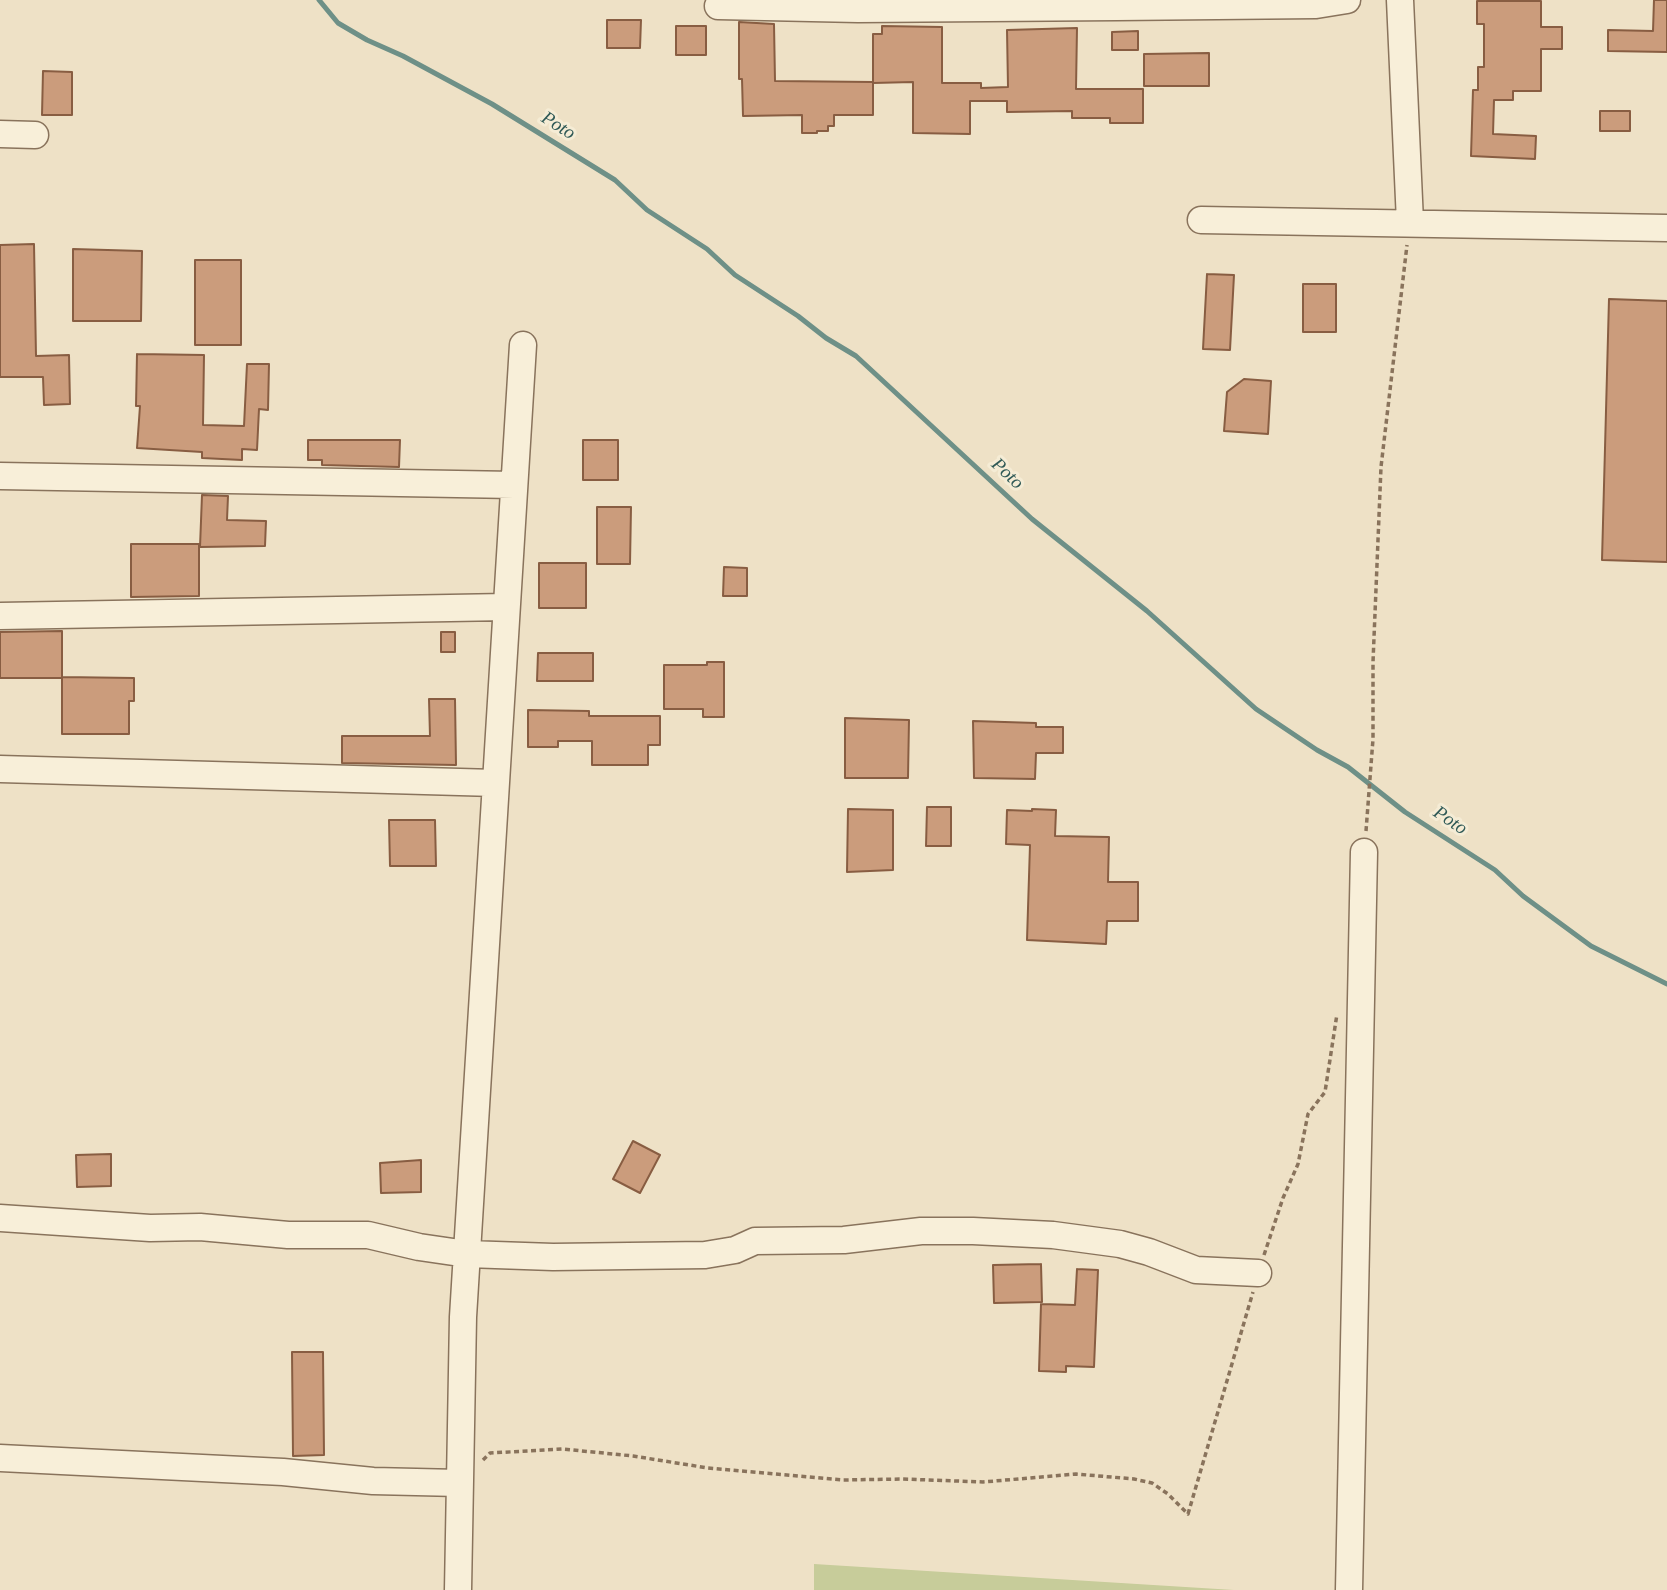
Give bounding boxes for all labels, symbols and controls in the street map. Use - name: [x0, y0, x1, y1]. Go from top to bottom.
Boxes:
- water label: Poto: [537, 107, 579, 145]
- water label: Poto: [986, 453, 1028, 495]
- water label: Poto: [1429, 802, 1471, 840]

